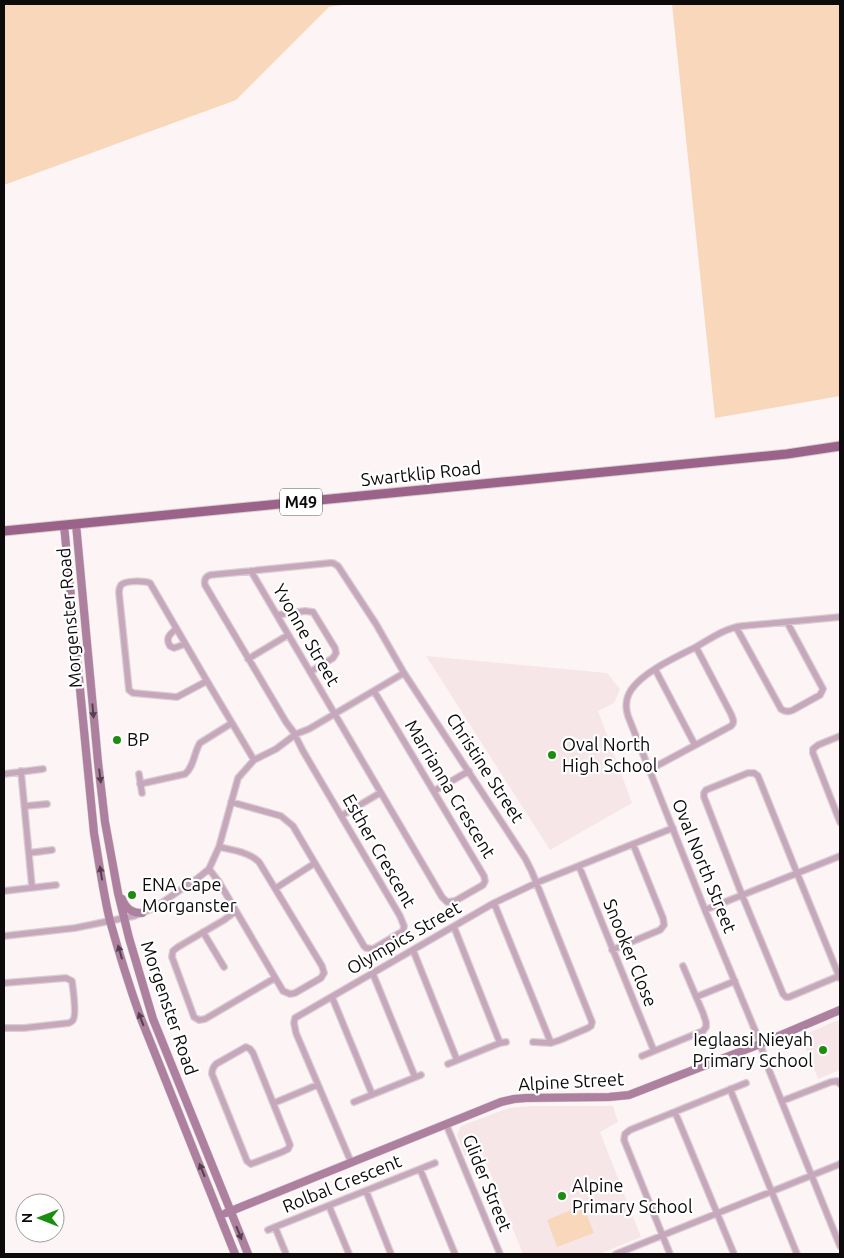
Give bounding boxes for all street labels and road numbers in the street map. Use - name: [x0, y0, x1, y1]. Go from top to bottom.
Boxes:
- street label: Swartklip Road: [360, 457, 482, 489]
- road number: M49: [280, 488, 322, 516]
- street label: Morgenster Road: [53, 547, 85, 689]
- street label: Yvonne Street: [270, 580, 344, 689]
- street label: Christine Street: [443, 709, 529, 826]
- street label: Marrianna Crescent: [402, 716, 500, 861]
- street label: Esther Crescent: [339, 790, 420, 911]
- street label: Oval North Street: [669, 796, 741, 936]
- street label: Olympics Street: [343, 896, 464, 978]
- street label: Snooker Close: [600, 896, 662, 1009]
- street label: Morgenster Road: [138, 938, 202, 1077]
- street label: Alpine Street: [518, 1068, 624, 1094]
- street label: Glider Street: [459, 1131, 516, 1234]
- street label: Rolbal Crescent: [279, 1150, 404, 1216]

